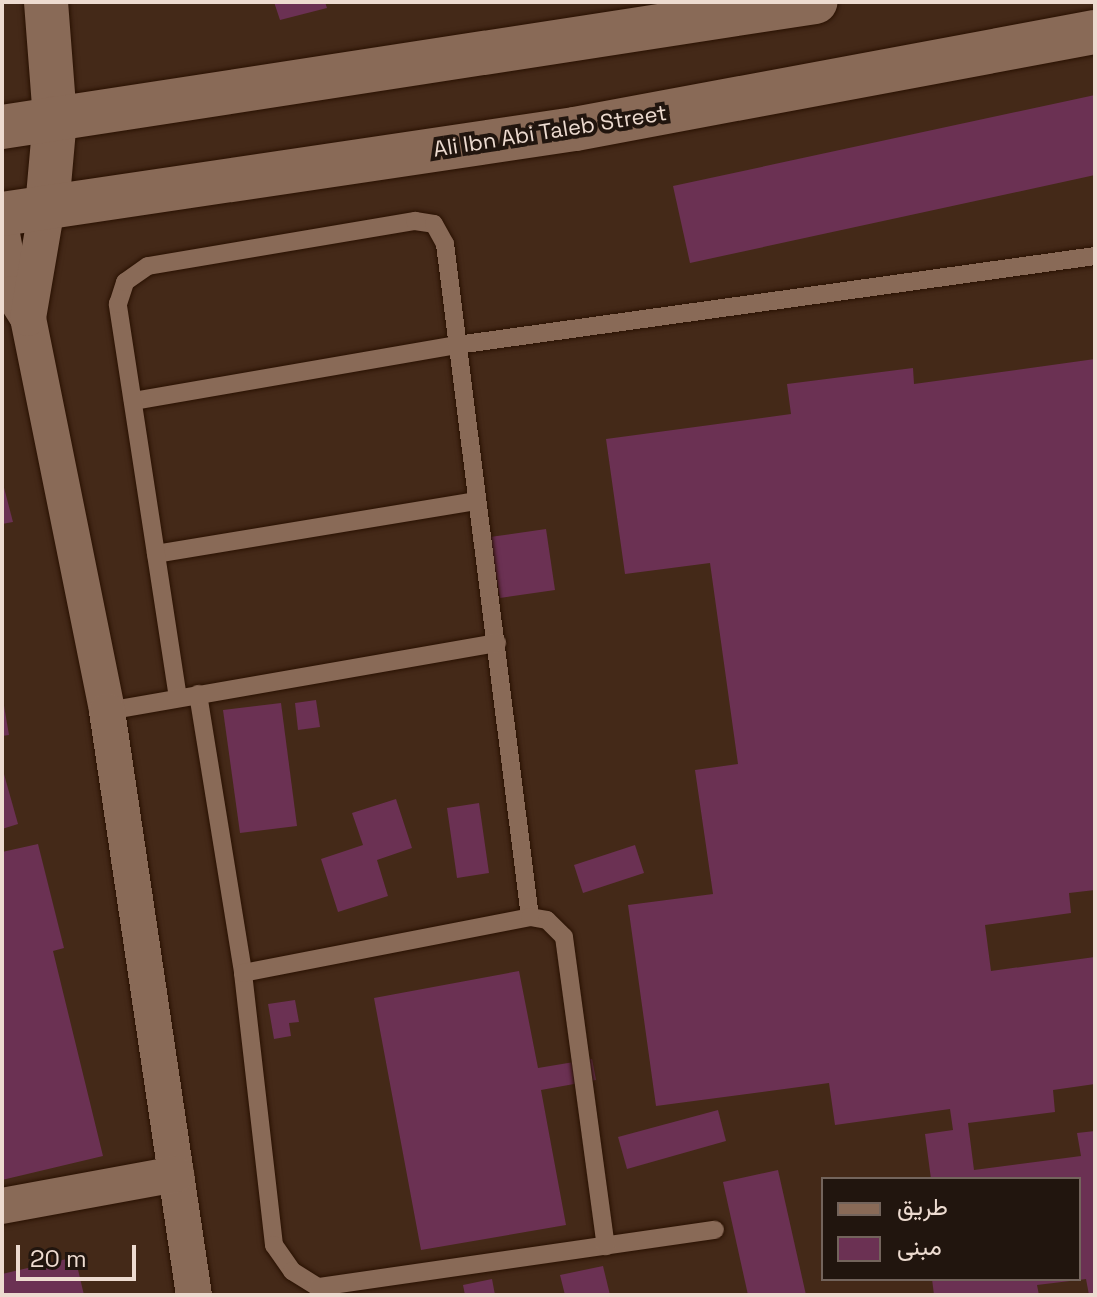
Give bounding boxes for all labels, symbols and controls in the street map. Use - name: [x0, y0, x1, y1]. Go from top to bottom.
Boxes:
- street label: Ali Ibn Abi Taleb Street: [431, 99, 669, 163]
- legend: [821, 1177, 1081, 1281]
- text: طريق: [897, 1191, 948, 1222]
- scale bar: [20, 1229, 140, 1279]
- text: مبنى: [897, 1231, 942, 1262]
- text: 20 m: [30, 1243, 87, 1274]

